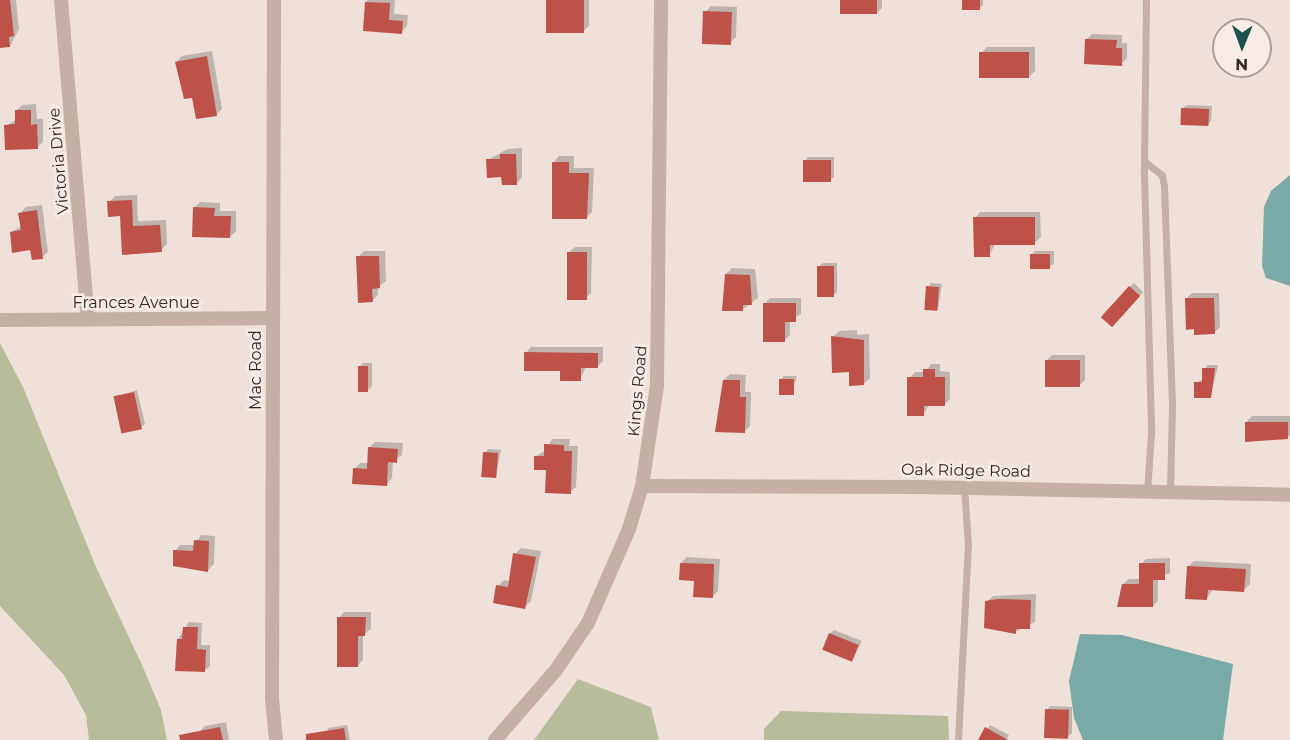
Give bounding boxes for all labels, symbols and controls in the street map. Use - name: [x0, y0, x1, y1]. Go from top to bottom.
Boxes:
- north arrow: [1212, 18, 1272, 78]
- text: N: [1235, 55, 1248, 74]
- street label: Victoria Drive: [45, 107, 73, 215]
- street label: Frances Avenue: [73, 293, 199, 313]
- street label: Mac Road: [246, 330, 266, 410]
- street label: Kings Road: [624, 345, 652, 437]
- street label: Oak Ridge Road: [901, 460, 1031, 482]

